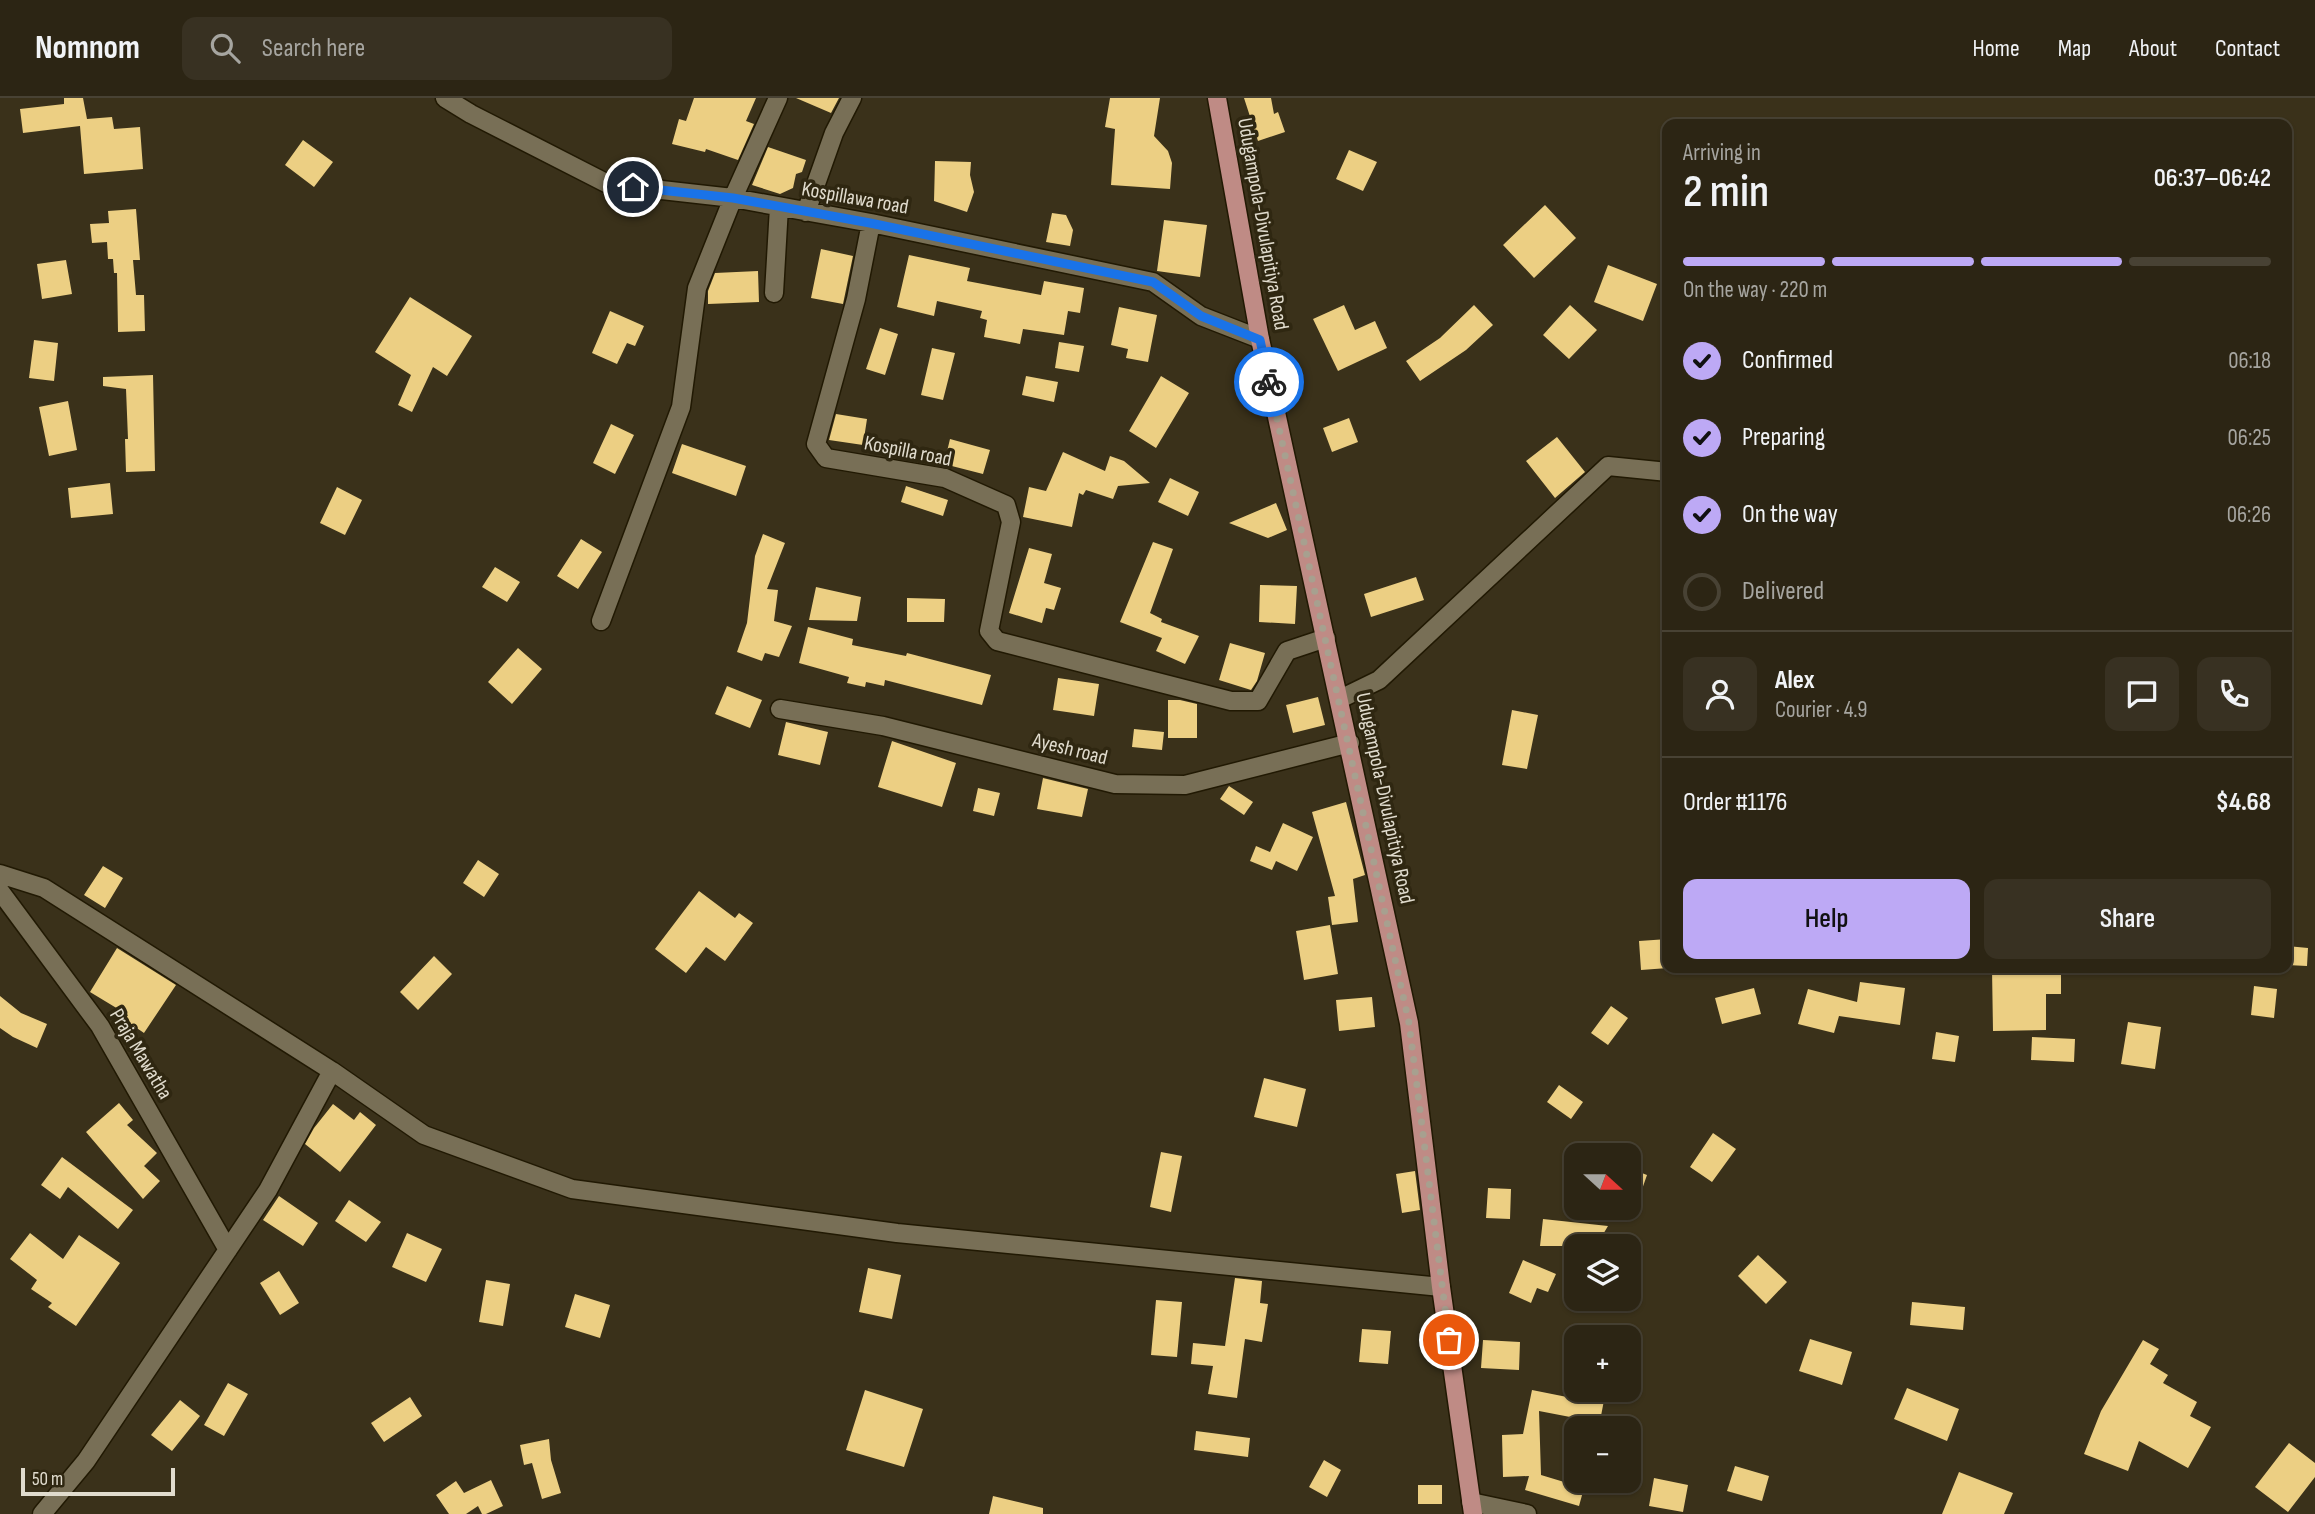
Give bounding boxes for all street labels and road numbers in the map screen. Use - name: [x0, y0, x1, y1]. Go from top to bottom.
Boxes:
- street label: Udugampola-Divulapitiya Road: [1232, 116, 1294, 332]
- street label: Kospillawa road: [800, 176, 910, 220]
- street label: Kospilla road: [862, 430, 954, 472]
- street label: Udugampola-Divulapitiya Road: [1350, 690, 1420, 906]
- street label: Ayesh road: [1029, 727, 1110, 770]
- street label: Praja Mawatha: [104, 1004, 178, 1104]

